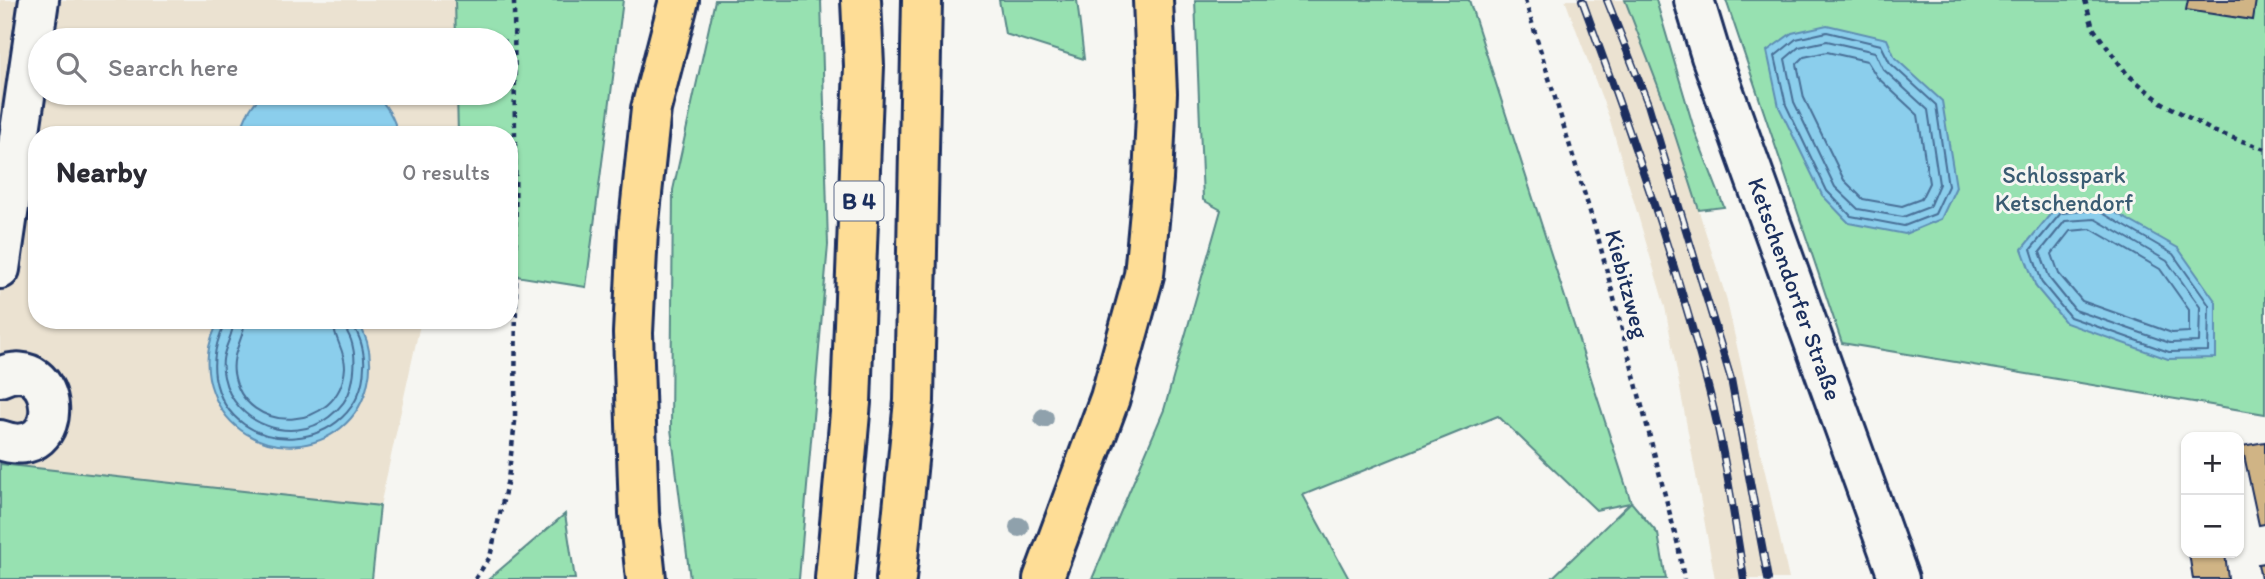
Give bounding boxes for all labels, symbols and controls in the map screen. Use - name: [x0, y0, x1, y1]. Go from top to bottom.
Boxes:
- search box: [28, 28, 518, 105]
- icon: search: [52, 48, 90, 86]
- text: Search here: [108, 51, 238, 83]
- text: Nearby: [56, 153, 147, 190]
- text: 0 results: [402, 158, 490, 186]
- park label: Schlosspark Ketschendorf: [1995, 160, 2133, 217]
- street label: Ketschendorfer Straße: [1742, 173, 1849, 404]
- road number: B 4: [834, 182, 884, 220]
- street label: Kiebitzweg: [1599, 226, 1656, 342]
- map controls: [2181, 432, 2244, 558]
- button: +: [2181, 432, 2244, 495]
- button: −: [2181, 495, 2244, 558]

